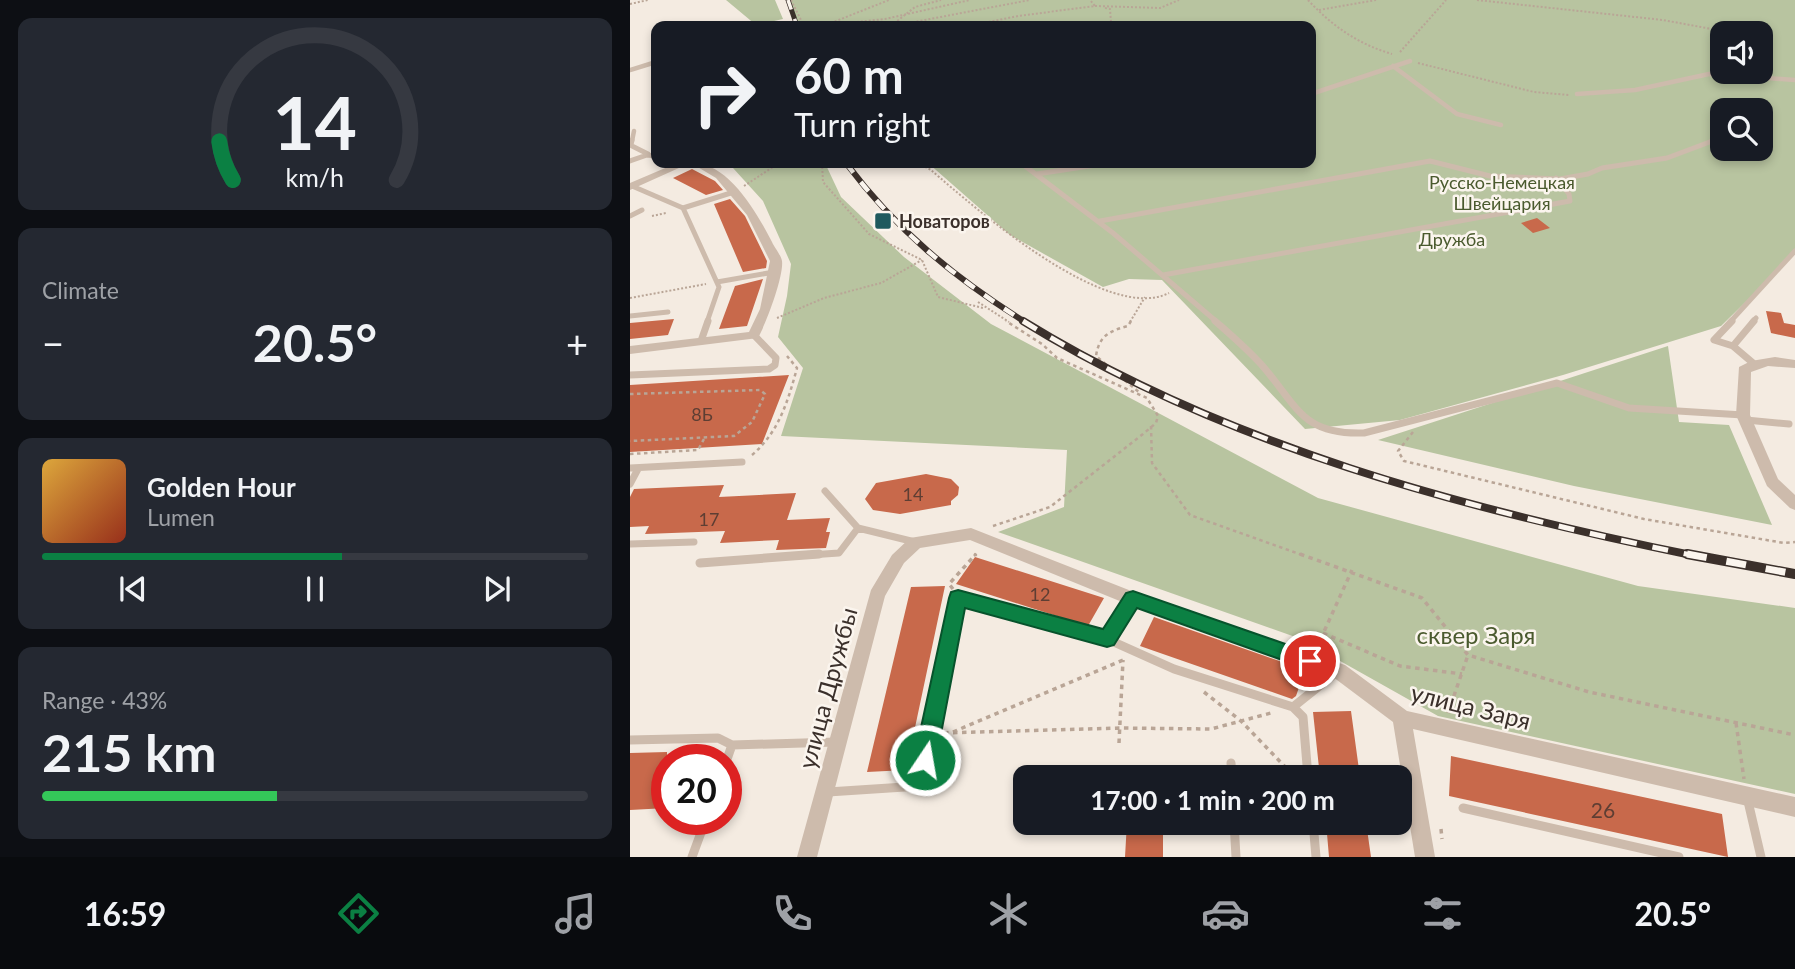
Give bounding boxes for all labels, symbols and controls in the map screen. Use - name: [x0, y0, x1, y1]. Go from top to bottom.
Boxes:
- map controls: [1710, 21, 1773, 161]
- button: sound: [1710, 21, 1773, 84]
- text: 60 m: [794, 46, 904, 104]
- icon: right: [679, 49, 770, 140]
- text: 14: [273, 78, 357, 166]
- button: search: [1710, 98, 1773, 161]
- text: Turn right: [794, 105, 930, 144]
- text: km/h: [286, 162, 344, 192]
- park label: Русско-Немецкая Швейцария: [1429, 171, 1575, 214]
- place label: Новаторов: [899, 210, 990, 232]
- marker: Новаторов: [873, 211, 893, 231]
- park label: Дружба: [1419, 228, 1485, 250]
- text: Climate: [42, 276, 119, 304]
- text: 20.5°: [253, 311, 377, 373]
- text: −: [42, 320, 64, 366]
- text: +: [566, 320, 588, 366]
- house number: 8Б: [691, 403, 713, 425]
- text: Golden Hour: [147, 471, 296, 503]
- house number: 14: [903, 483, 923, 505]
- text: Lumen: [147, 503, 215, 531]
- house number: 17: [699, 508, 719, 530]
- icon: previous: [114, 570, 152, 608]
- icon: pause: [296, 570, 334, 608]
- icon: next: [478, 570, 516, 608]
- house number: 12: [1030, 583, 1050, 605]
- street label: улица Дружбы: [792, 604, 862, 772]
- park label: сквер Заря: [1417, 620, 1535, 649]
- pin: [1280, 631, 1340, 691]
- icon: arrive: [1291, 642, 1329, 680]
- street label: улица Заря: [1408, 677, 1534, 735]
- text: Range · 43%: [42, 686, 167, 714]
- text: 215 km: [42, 721, 216, 783]
- position arrow: [888, 723, 962, 797]
- speed limit sign: 20: [651, 744, 742, 835]
- text: 17:00 · 1 min · 200 m: [1090, 784, 1335, 816]
- house number: 26: [1591, 797, 1615, 822]
- icon: directions: [334, 889, 383, 938]
- icon: music: [551, 889, 600, 938]
- icon: phone: [768, 889, 817, 938]
- icon: climate: [984, 889, 1033, 938]
- icon: car: [1201, 889, 1250, 938]
- icon: filters: [1418, 889, 1467, 938]
- text: 16:59: [84, 894, 166, 933]
- text: 20.5°: [1634, 894, 1711, 933]

